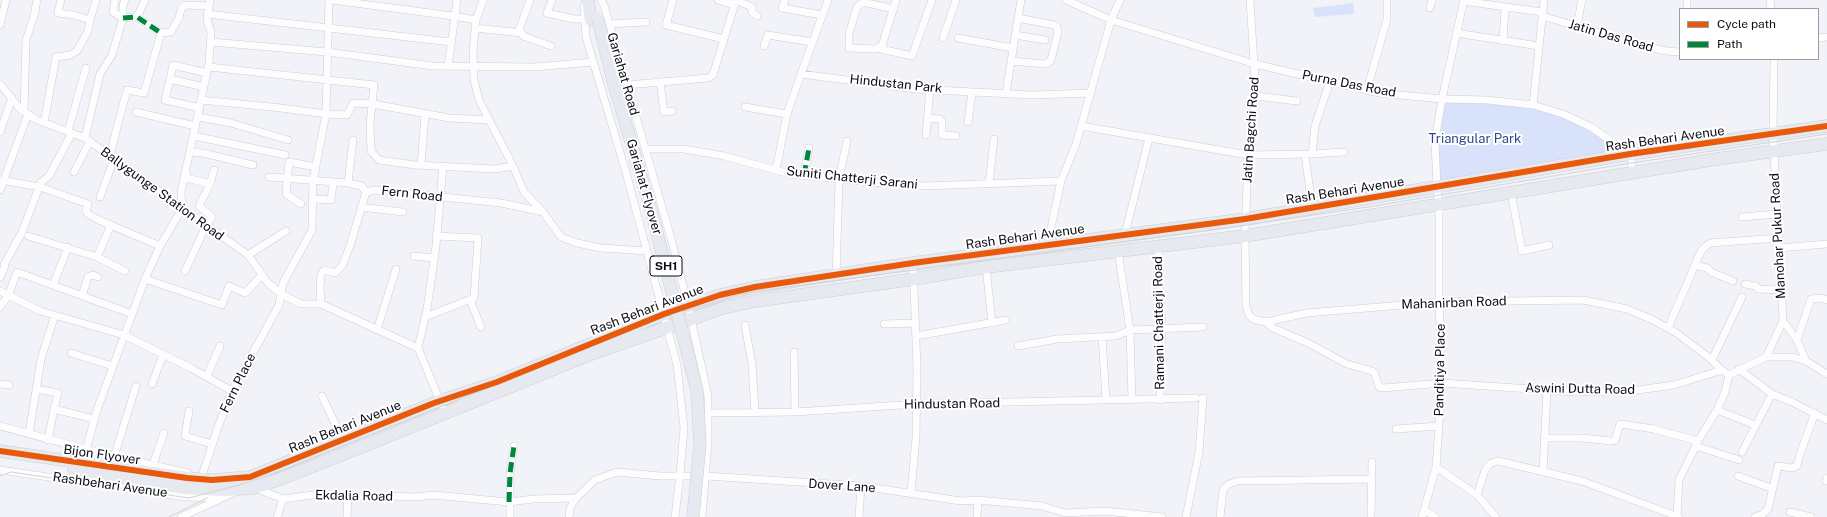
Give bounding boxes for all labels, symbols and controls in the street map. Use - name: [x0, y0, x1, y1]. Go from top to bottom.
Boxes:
- legend: [1679, 8, 1819, 60]
- street label: Jatin Das Road: [1567, 16, 1655, 56]
- text: Cycle path: [1717, 17, 1776, 31]
- street label: Gariahat Road: [604, 31, 642, 117]
- text: Path: [1717, 37, 1743, 51]
- street label: Purna Das Road: [1301, 67, 1397, 101]
- street label: Hindustan Park: [849, 71, 943, 97]
- street label: Jatin Bagchi Road: [1240, 76, 1262, 184]
- street label: Rash Behari Avenue: [1605, 123, 1725, 155]
- park label: Triangular Park: [1429, 131, 1521, 147]
- street label: Gariahat Flyover: [623, 137, 665, 237]
- street label: Ballygunge Station Road: [97, 144, 227, 244]
- street label: Suniti Chatterji Sarani: [786, 163, 918, 193]
- street label: Manohar Pukur Road: [1767, 173, 1789, 299]
- street label: Rash Behari Avenue: [1285, 174, 1405, 208]
- street label: Fern Road: [381, 183, 443, 205]
- street label: Rash Behari Avenue: [965, 221, 1085, 253]
- road number: SH1: [650, 256, 682, 276]
- street label: Ramani Chatterji Road: [1150, 256, 1168, 390]
- street label: Rash Behari Avenue: [588, 281, 706, 339]
- street label: Mahanirban Road: [1401, 293, 1507, 313]
- street label: Panditiya Place: [1431, 323, 1449, 417]
- street label: Fern Place: [217, 351, 259, 415]
- street label: Aswini Dutta Road: [1525, 380, 1635, 398]
- street label: Hindustan Road: [904, 395, 1000, 413]
- street label: Rash Behari Avenue: [286, 397, 404, 457]
- street label: Bijon Flyover: [62, 442, 142, 468]
- street label: Rashbehari Avenue: [52, 469, 168, 501]
- street label: Dover Lane: [808, 476, 876, 496]
- street label: Ekdalia Road: [315, 488, 393, 504]

